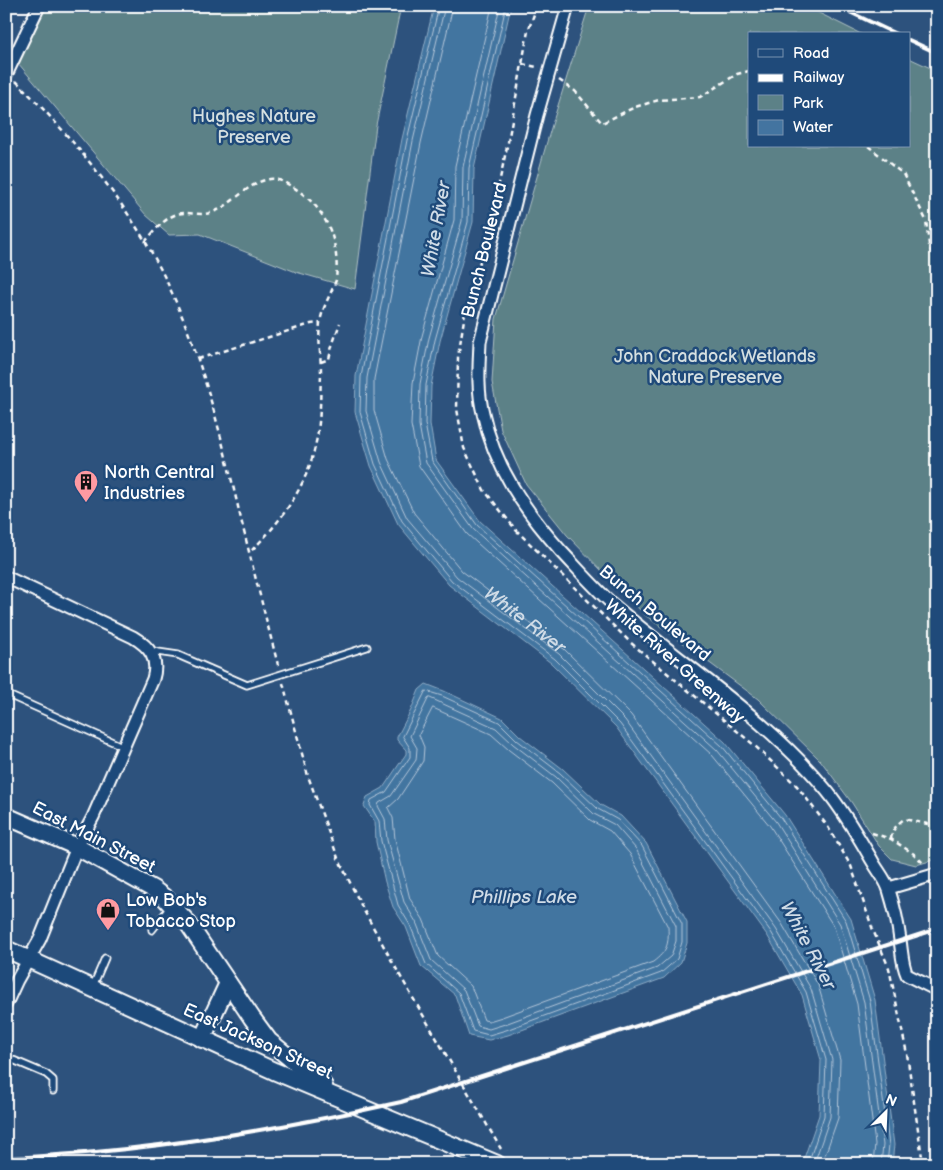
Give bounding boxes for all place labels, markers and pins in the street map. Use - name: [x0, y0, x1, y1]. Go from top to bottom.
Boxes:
- place label: North Central Industries: [104, 462, 214, 504]
- building icon: North Central Industries: [73, 469, 99, 503]
- place label: Low Bob's Tobacco Stop: [126, 890, 236, 932]
- shop icon: Low Bob's Tobacco Stop: [95, 897, 121, 931]

